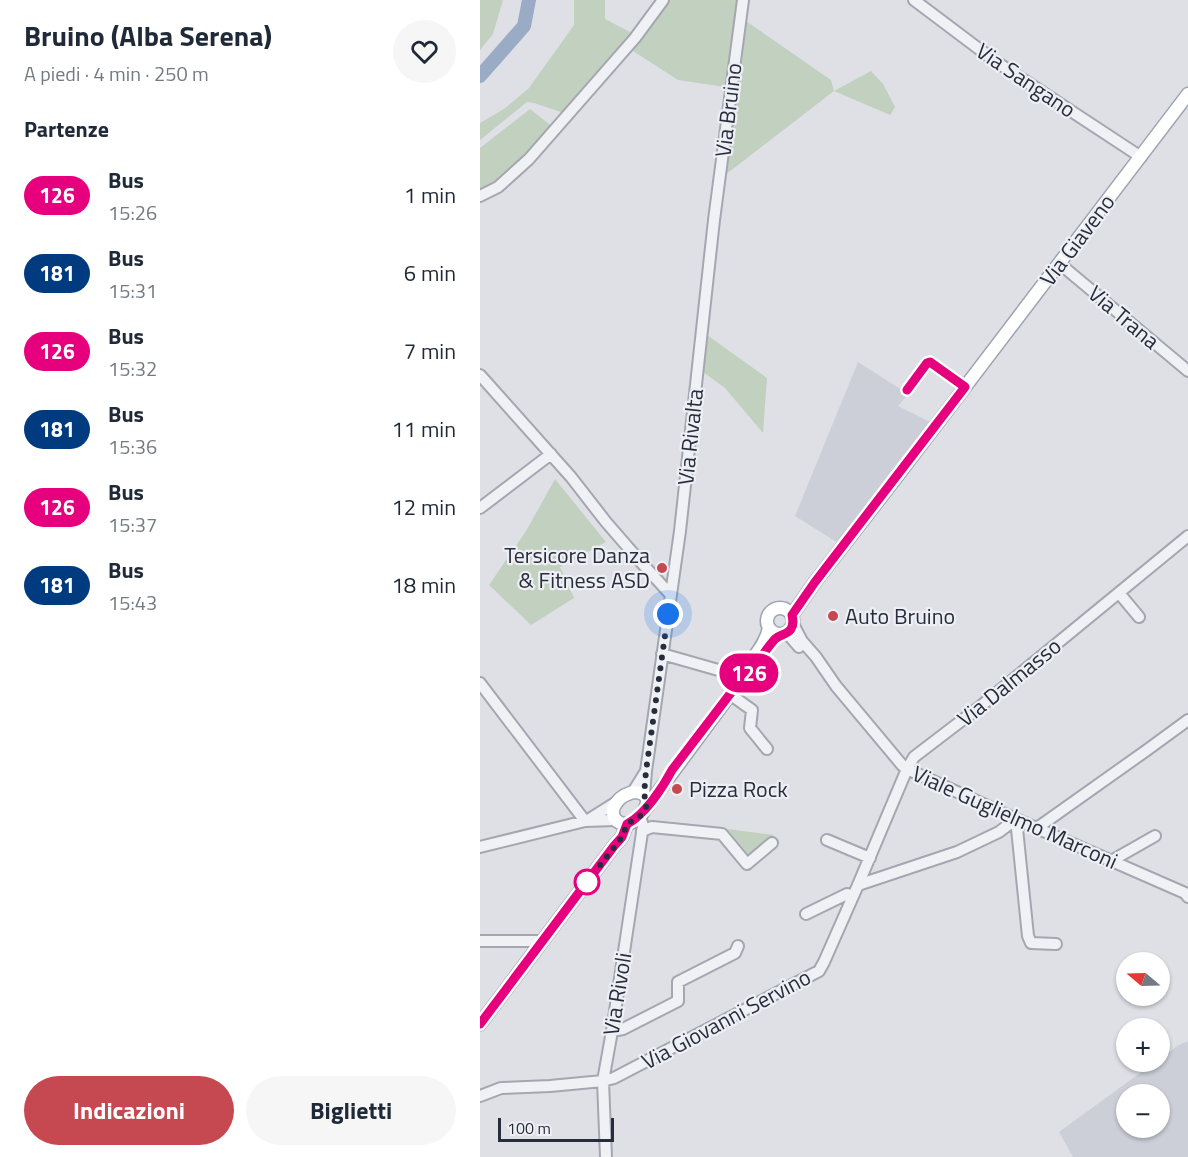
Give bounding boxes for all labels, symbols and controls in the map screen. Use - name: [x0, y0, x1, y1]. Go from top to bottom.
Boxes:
- text: Bruino (Alba Serena): [24, 14, 272, 57]
- button: heart: [393, 20, 456, 83]
- street label: Via Sangano: [969, 34, 1083, 126]
- text: A piedi · 4 min · 250 m: [24, 58, 209, 89]
- street label: Via Bruino: [705, 61, 751, 159]
- text: Partenze: [24, 112, 109, 146]
- text: Bus: [108, 163, 144, 197]
- text: 1 min: [404, 178, 456, 212]
- text: 126: [39, 179, 75, 211]
- street label: Via Giaveno: [1031, 187, 1123, 293]
- text: 15:26: [108, 197, 157, 228]
- text: Bus: [108, 241, 144, 275]
- text: 6 min: [404, 256, 456, 290]
- text: 181: [39, 257, 75, 289]
- text: 15:31: [108, 275, 157, 306]
- street label: Via Trana: [1081, 277, 1167, 357]
- text: Bus: [108, 319, 144, 353]
- text: 7 min: [404, 334, 456, 368]
- text: 126: [39, 335, 75, 367]
- text: 15:32: [108, 353, 157, 384]
- street label: Via Rivalta: [668, 387, 712, 487]
- text: Bus: [108, 397, 144, 431]
- text: 11 min: [391, 412, 456, 446]
- text: 181: [39, 413, 75, 445]
- text: 15:36: [108, 431, 157, 462]
- text: Bus: [108, 475, 144, 509]
- text: 12 min: [391, 490, 456, 524]
- text: 126: [39, 491, 75, 523]
- text: 15:37: [108, 509, 157, 540]
- place label: Tersicore Danza & Fitness ASD: [504, 538, 650, 597]
- text: Bus: [108, 553, 144, 587]
- marker: Tersicore Danza & Fitness ASD: [655, 561, 669, 575]
- text: 18 min: [391, 568, 456, 602]
- text: 181: [39, 569, 75, 601]
- text: 15:43: [108, 587, 157, 618]
- your location: [653, 599, 683, 629]
- place label: Auto Bruino: [845, 599, 955, 633]
- marker: Auto Bruino: [826, 609, 840, 623]
- street label: Via Dalmasso: [950, 629, 1068, 735]
- line badge: 126: [714, 654, 784, 692]
- text: 126: [731, 657, 767, 689]
- street label: Viale Guglielmo Marconi: [907, 756, 1123, 878]
- place label: Pizza Rock: [689, 772, 788, 806]
- marker: Pizza Rock: [670, 782, 684, 796]
- unlabelled marker: [574, 869, 600, 895]
- street label: Via Rivoli: [594, 950, 640, 1038]
- north arrow: [1116, 952, 1170, 1006]
- map controls: [1116, 952, 1170, 1138]
- street label: Via Giovanni Servino: [635, 960, 817, 1078]
- button: +: [1116, 1018, 1170, 1072]
- button: Indicazioni: [24, 1076, 234, 1145]
- button: Biglietti: [246, 1076, 456, 1145]
- button: −: [1116, 1084, 1170, 1138]
- scale bar: [498, 1115, 614, 1142]
- text: 100 m: [507, 1116, 551, 1140]

